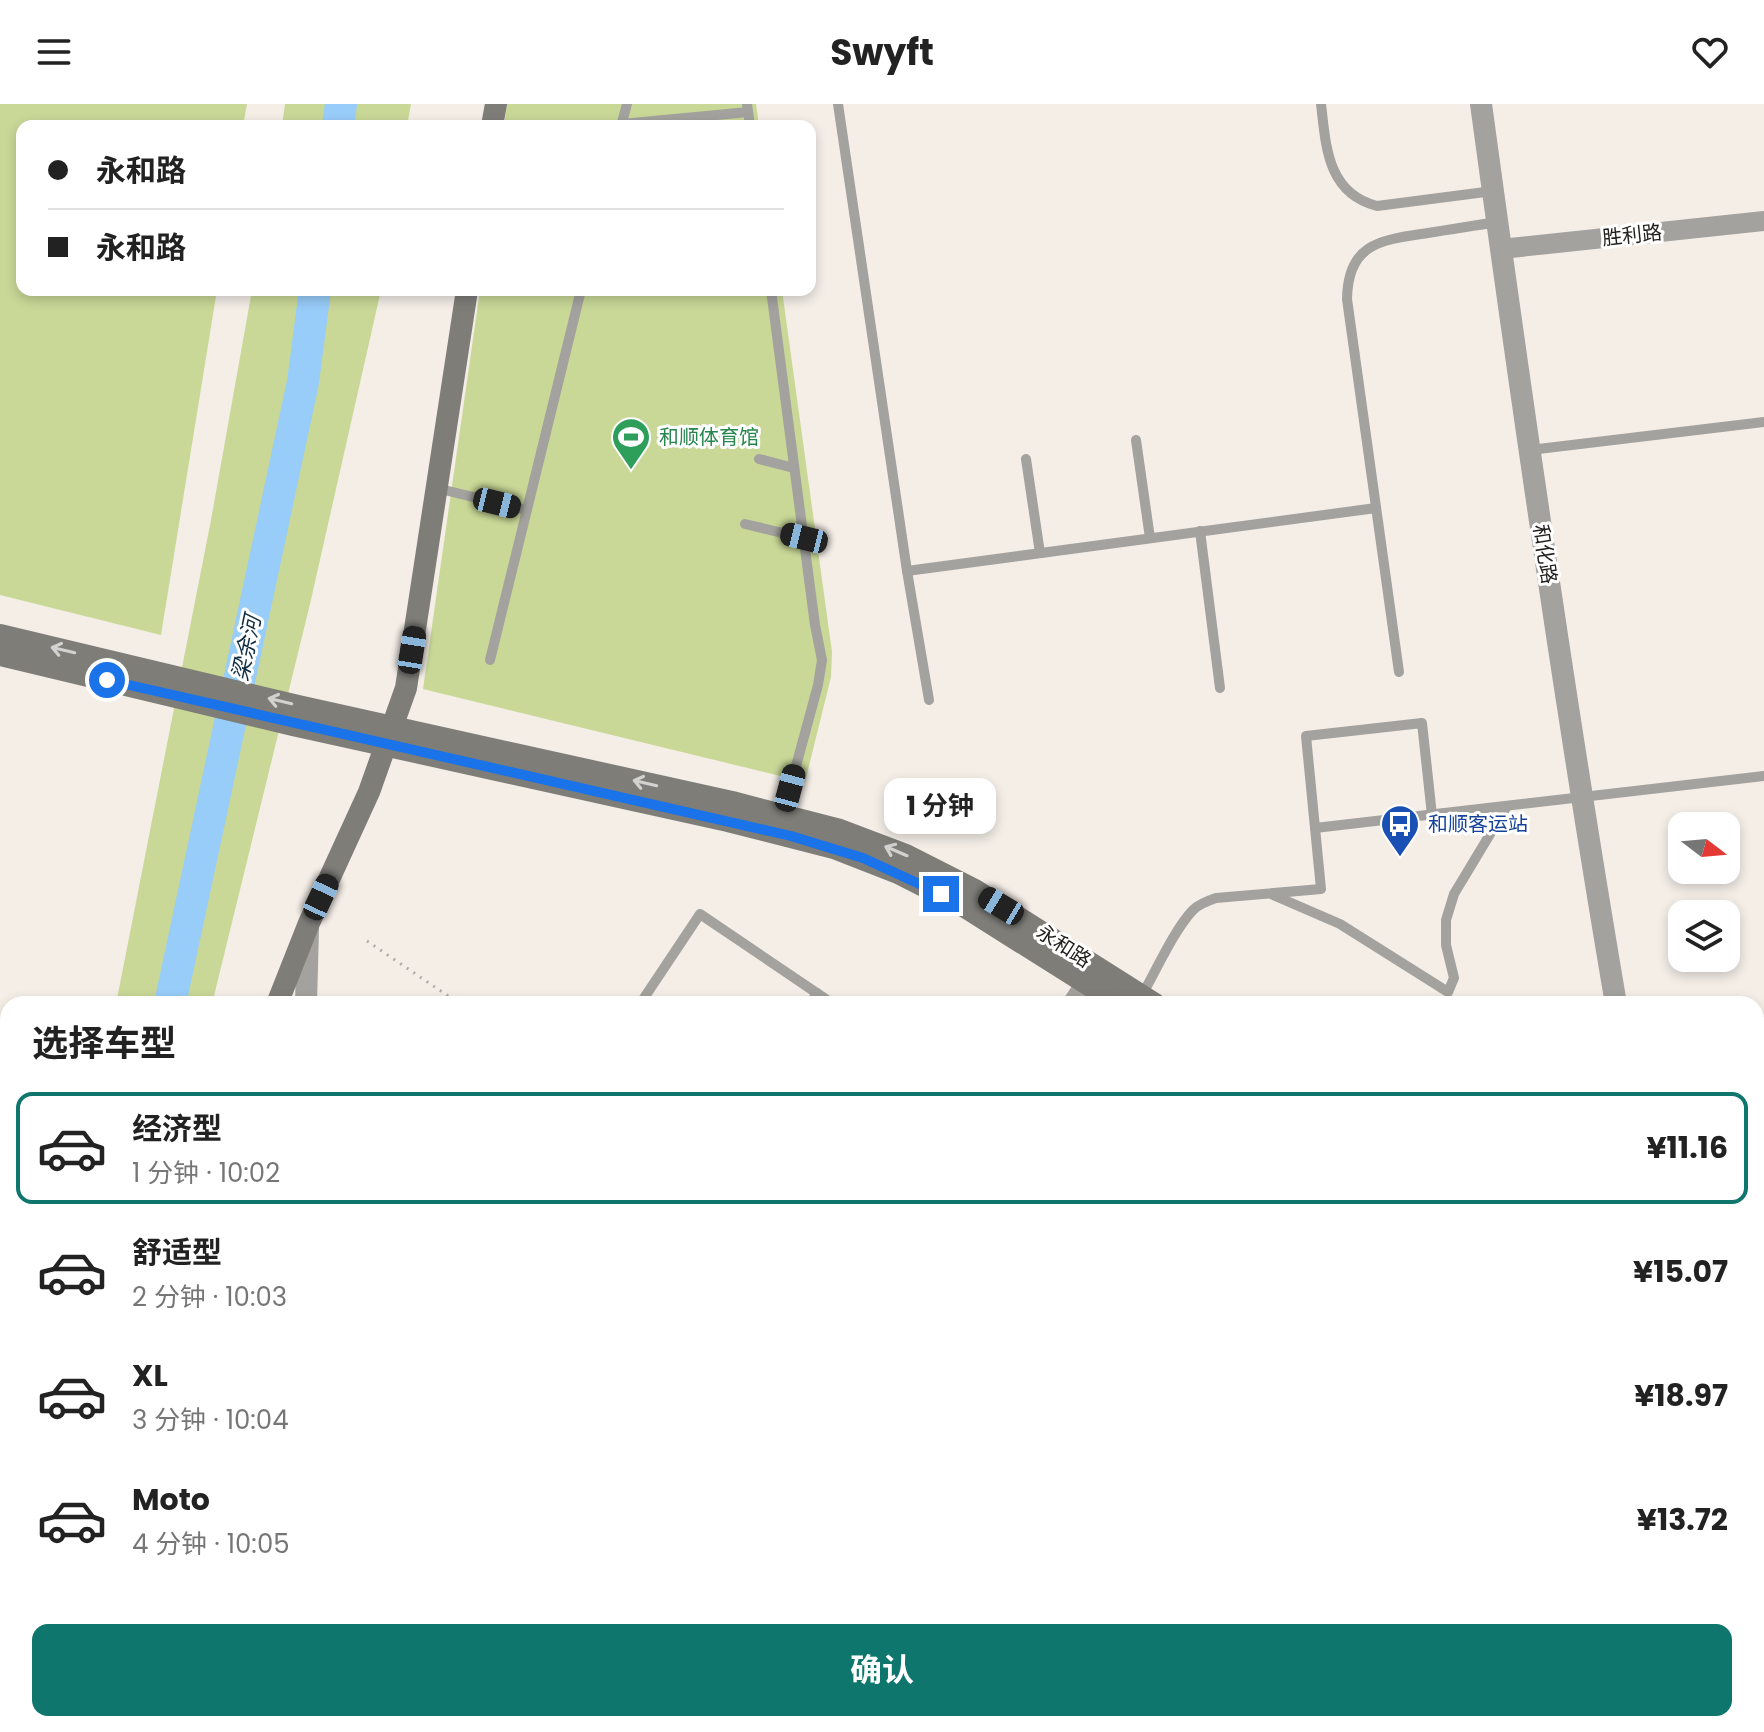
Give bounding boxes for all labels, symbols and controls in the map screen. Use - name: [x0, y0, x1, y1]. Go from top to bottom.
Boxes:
- text: Swyft: [830, 27, 934, 78]
- icon: menu: [32, 30, 76, 74]
- icon: heart: [1688, 30, 1732, 74]
- text: 永和路: [96, 149, 186, 192]
- street label: 胜利路: [1601, 218, 1663, 252]
- text: 永和路: [96, 226, 186, 269]
- sports icon: 和顺体育馆: [610, 416, 652, 471]
- place label: 和顺体育馆: [659, 423, 759, 451]
- car: [471, 486, 523, 520]
- car: [778, 521, 830, 555]
- street label: 和化路: [1526, 522, 1564, 586]
- water label: 梁余河: [224, 609, 269, 684]
- car: [396, 624, 428, 676]
- one-way arrow: [51, 641, 77, 656]
- route start: [89, 662, 125, 698]
- one-way arrow: [268, 693, 293, 708]
- car: [772, 762, 808, 814]
- one-way arrow: [633, 775, 659, 790]
- callout: 1 分钟: [885, 778, 997, 834]
- text: 1 分钟: [906, 788, 974, 824]
- bus stop icon: 和顺客运站: [1379, 803, 1421, 858]
- place label: 和顺客运站: [1428, 810, 1528, 838]
- north arrow: [1668, 812, 1740, 884]
- map controls: [1668, 812, 1740, 972]
- one-way arrow: [884, 842, 908, 857]
- car: [300, 870, 342, 924]
- route end: [923, 876, 959, 912]
- car: [974, 883, 1028, 929]
- button: layers: [1668, 900, 1740, 972]
- street label: 永和路: [1031, 918, 1097, 974]
- text: 选择车型: [32, 1018, 176, 1069]
- text: 经济型: [132, 1107, 222, 1150]
- icon: car: [36, 1112, 108, 1184]
- text: ¥11.16: [1646, 1126, 1728, 1169]
- text: 1 分钟 · 10:02: [132, 1155, 280, 1191]
- text: 舒适型: [132, 1231, 222, 1274]
- icon: car: [36, 1236, 108, 1308]
- text: ¥15.07: [1633, 1250, 1728, 1293]
- text: 2 分钟 · 10:03: [132, 1279, 287, 1315]
- text: XL: [132, 1354, 168, 1397]
- icon: car: [36, 1360, 108, 1432]
- text: ¥18.97: [1634, 1374, 1728, 1417]
- text: 3 分钟 · 10:04: [132, 1402, 289, 1438]
- text: Moto: [132, 1478, 210, 1521]
- icon: car: [36, 1484, 108, 1556]
- text: ¥13.72: [1637, 1498, 1728, 1541]
- text: 4 分钟 · 10:05: [132, 1526, 290, 1562]
- button: 确认: [32, 1624, 1732, 1716]

